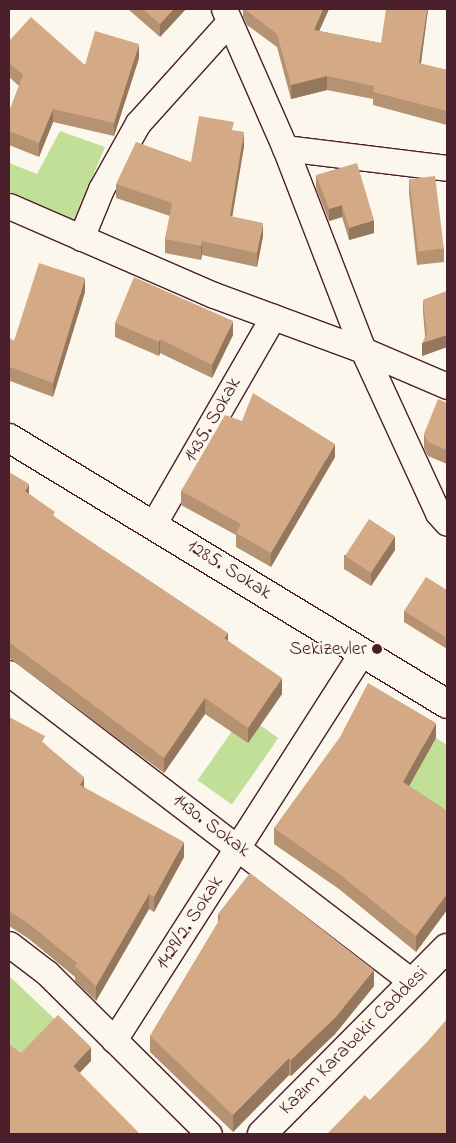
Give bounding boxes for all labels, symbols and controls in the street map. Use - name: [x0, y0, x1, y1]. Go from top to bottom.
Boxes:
- street label: 1435. Sokak: [179, 373, 247, 467]
- street label: 1285. Sokak: [182, 535, 276, 605]
- place label: Sekizevler: [289, 637, 367, 661]
- marker: Sekizevler: [371, 643, 383, 655]
- street label: 1430. Sokak: [167, 789, 255, 863]
- street label: 1429/2. Sokak: [151, 872, 229, 974]
- street label: Kazım Karabekir Caddesi: [275, 962, 433, 1120]

